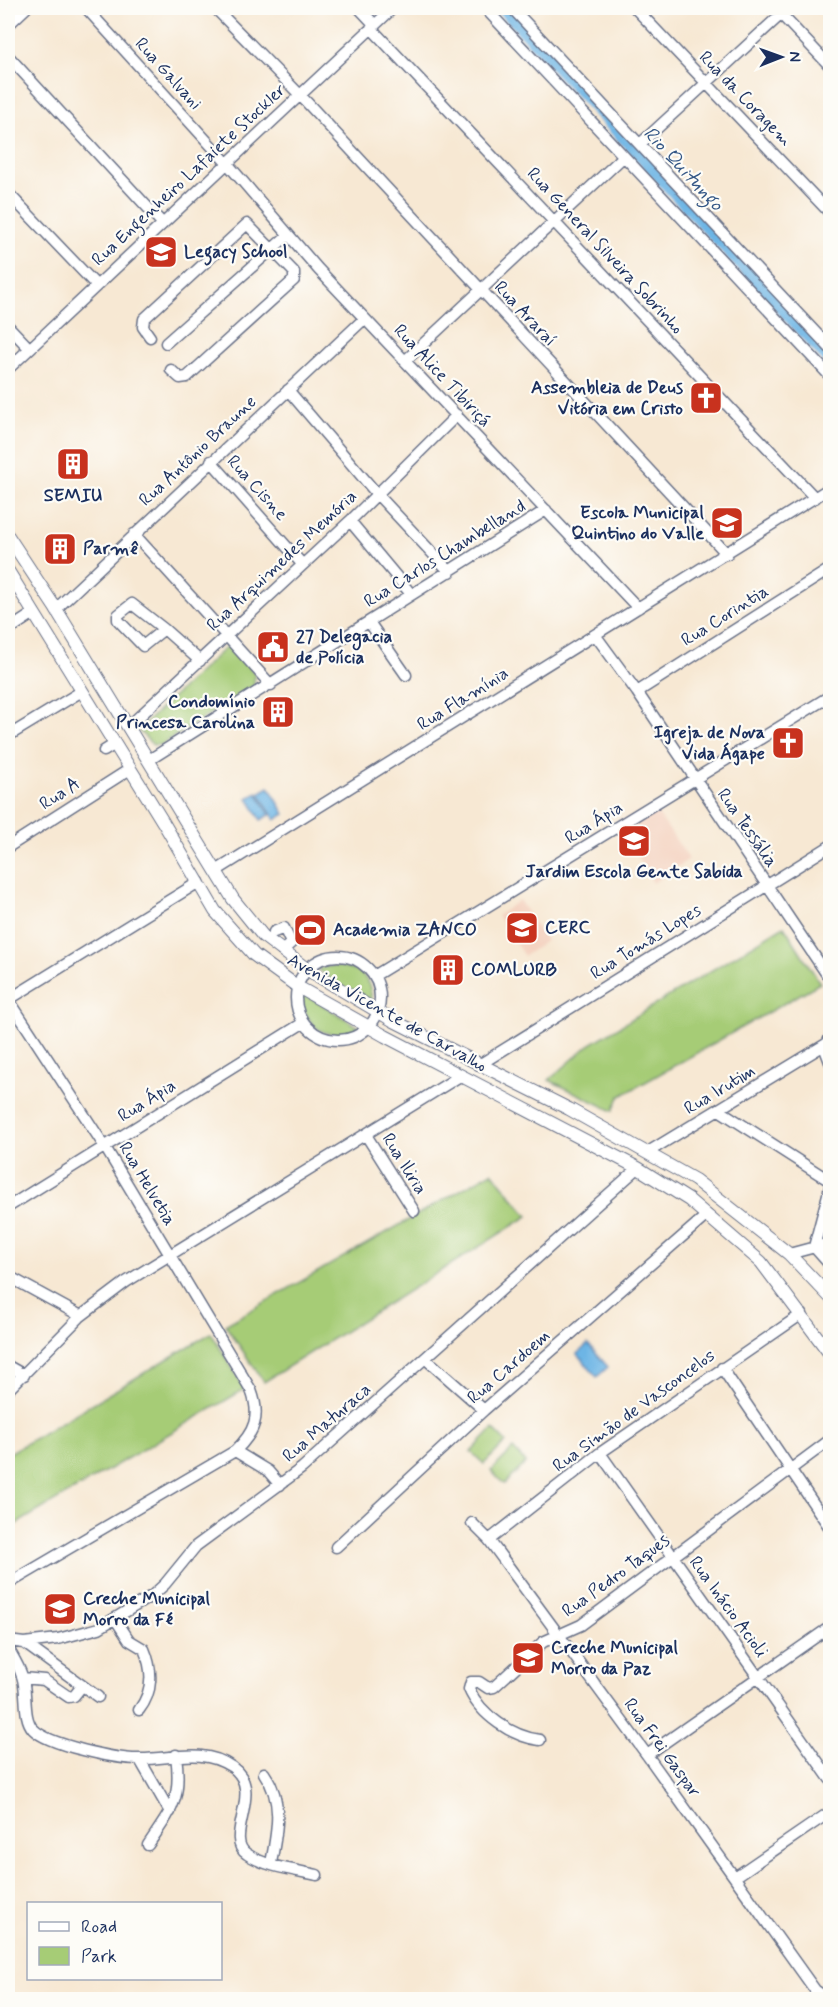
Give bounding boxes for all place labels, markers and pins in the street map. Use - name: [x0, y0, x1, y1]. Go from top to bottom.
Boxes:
- school or university icon: Legacy School: [143, 234, 179, 270]
- place label: Legacy School: [184, 240, 287, 266]
- place label: Assembleia de Deus Vitória em Cristo: [531, 376, 683, 421]
- church icon: Assembleia de Deus Vitória em Cristo: [688, 380, 724, 416]
- building icon: SEMIU: [55, 446, 91, 482]
- place label: SEMIU: [44, 484, 102, 508]
- place label: Escola Municipal Quintino do Valle: [571, 501, 705, 546]
- school or university icon: Escola Municipal Quintino do Valle: [709, 505, 745, 541]
- building icon: Parmê: [42, 531, 78, 567]
- place label: Parmê: [83, 537, 138, 561]
- place label: 27 Delegacia de Polícia: [296, 625, 393, 670]
- public building icon: 27 Delegacia de Polícia: [255, 629, 291, 665]
- place label: Condomínio Princesa Carolina: [116, 690, 255, 735]
- building icon: Condomínio Princesa Carolina: [260, 694, 296, 730]
- place label: Igreja de Nova Vida Ágape: [654, 721, 765, 766]
- church icon: Igreja de Nova Vida Ágape: [770, 725, 806, 761]
- school or university icon: Jardim Escola Gente Sabida: [616, 823, 652, 859]
- place label: Jardim Escola Gente Sabida: [525, 860, 743, 884]
- school or university icon: CERC: [504, 910, 540, 946]
- sports icon: Academia ZANCO: [292, 912, 328, 948]
- place label: CERC: [545, 916, 590, 940]
- place label: Academia ZANCO: [333, 918, 477, 942]
- building icon: COMLURB: [430, 952, 466, 988]
- place label: COMLURB: [471, 958, 557, 982]
- place label: Creche Municipal Morro da Fé: [83, 1587, 211, 1632]
- school or university icon: Creche Municipal Morro da Fé: [42, 1591, 78, 1627]
- place label: Creche Municipal Morro da Paz: [551, 1636, 679, 1681]
- school or university icon: Creche Municipal Morro da Paz: [510, 1640, 546, 1676]

